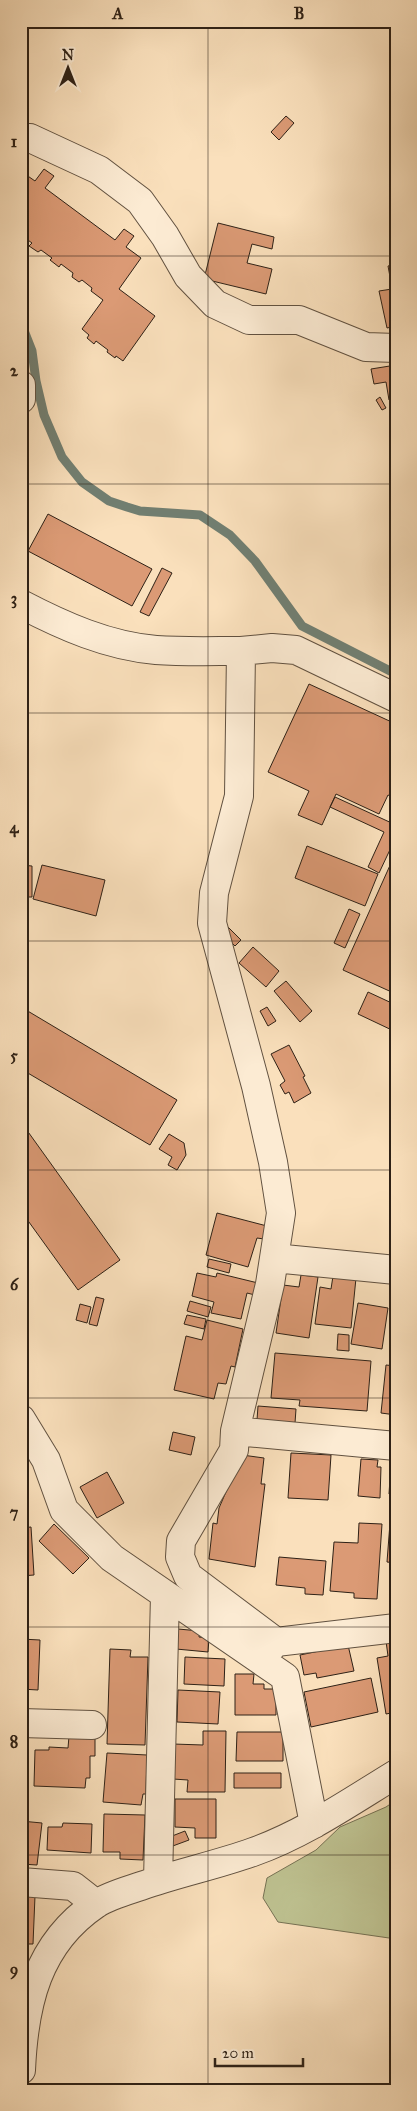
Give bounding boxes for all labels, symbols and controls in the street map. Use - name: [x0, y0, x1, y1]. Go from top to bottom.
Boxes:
- text: A: [112, 4, 124, 23]
- text: B: [294, 4, 304, 23]
- north arrow: [42, 42, 92, 92]
- text: N: [62, 47, 74, 64]
- text: 1: [11, 132, 18, 151]
- text: 2: [10, 361, 19, 380]
- text: 3: [11, 589, 17, 609]
- text: 4: [10, 818, 20, 838]
- text: 5: [10, 1046, 18, 1065]
- text: 6: [10, 1275, 19, 1294]
- text: 7: [10, 1503, 19, 1522]
- text: 8: [10, 1732, 18, 1751]
- text: 9: [10, 1960, 18, 1980]
- scale bar: [215, 2036, 302, 2068]
- text: 20 m: [222, 2044, 254, 2062]

